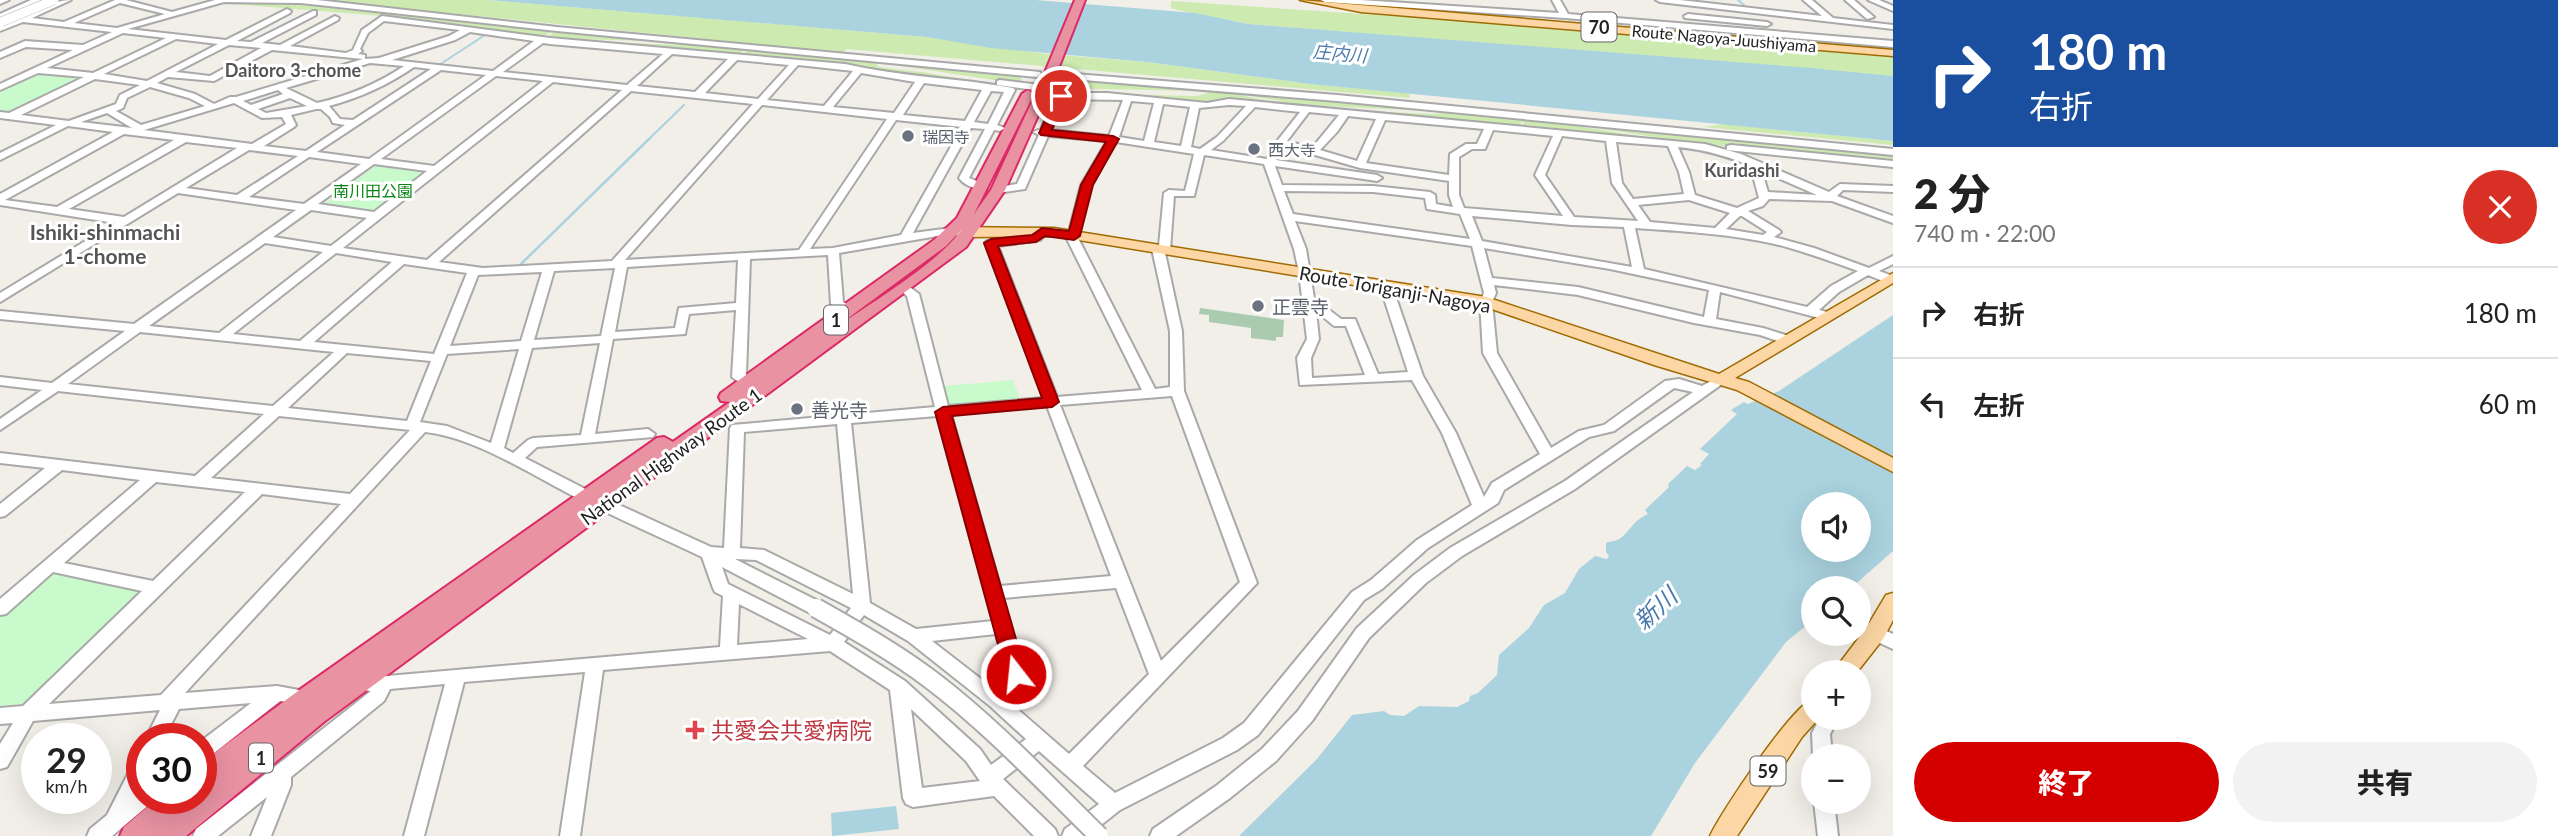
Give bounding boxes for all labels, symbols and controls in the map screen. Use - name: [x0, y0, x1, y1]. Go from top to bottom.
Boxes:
- road number: 70: [1582, 12, 1616, 42]
- street label: Route Nagoya-Juushiyama: [1631, 20, 1817, 56]
- text: 180 m: [2029, 22, 2167, 80]
- icon: right: [1914, 28, 2005, 119]
- water label: 庄内川: [1312, 40, 1370, 66]
- district label: Daitoro 3-chome: [225, 59, 362, 81]
- pin: [1031, 66, 1091, 126]
- icon: arrive: [1042, 77, 1080, 115]
- text: 右折: [2029, 86, 2093, 125]
- place label: 瑞因寺: [922, 127, 970, 146]
- marker: 瑞因寺: [900, 128, 916, 144]
- place label: 西大寺: [1268, 140, 1316, 159]
- marker: 西大寺: [1246, 141, 1262, 157]
- district label: Kuridashi: [1704, 159, 1780, 181]
- text: 2 分: [1914, 168, 1990, 218]
- button: close: [2463, 170, 2537, 244]
- park label: 南川田公園: [333, 181, 413, 200]
- district label: Ishiki-shinmachi 1-chome: [30, 219, 180, 268]
- text: 740 m · 22:00: [1914, 219, 2056, 247]
- street label: Route Toriganji-Nagoya: [1298, 261, 1492, 317]
- icon: right: [1914, 294, 1952, 332]
- place label: 正雲寺: [1272, 295, 1329, 318]
- text: 180 m: [2464, 297, 2537, 329]
- marker: 正雲寺: [1250, 298, 1266, 314]
- text: 右折: [1973, 298, 2025, 330]
- road number: 1: [824, 306, 848, 334]
- street label: National Highway Route 1: [576, 383, 766, 529]
- icon: left: [1914, 385, 1952, 423]
- text: 60 m: [2479, 388, 2537, 420]
- text: 左折: [1973, 389, 2025, 421]
- place label: 善光寺: [811, 398, 868, 421]
- marker: 善光寺: [789, 401, 805, 417]
- map controls: [1801, 492, 1871, 814]
- button: sound: [1801, 492, 1871, 562]
- button: search: [1801, 576, 1871, 646]
- water label: 新川: [1628, 579, 1685, 635]
- position arrow: [979, 637, 1053, 711]
- button: +: [1801, 660, 1871, 730]
- place label: 共愛会共愛病院: [711, 716, 872, 744]
- marker: 共愛会共愛病院: [685, 720, 705, 740]
- speed limit sign: 30: [126, 723, 217, 814]
- text: 29: [46, 738, 87, 780]
- button: 終了: [1914, 742, 2219, 822]
- button: 共有: [2233, 742, 2537, 822]
- road number: 1: [249, 744, 273, 772]
- button: −: [1801, 744, 1871, 814]
- road number: 59: [1750, 756, 1786, 786]
- text: km/h: [45, 775, 88, 797]

